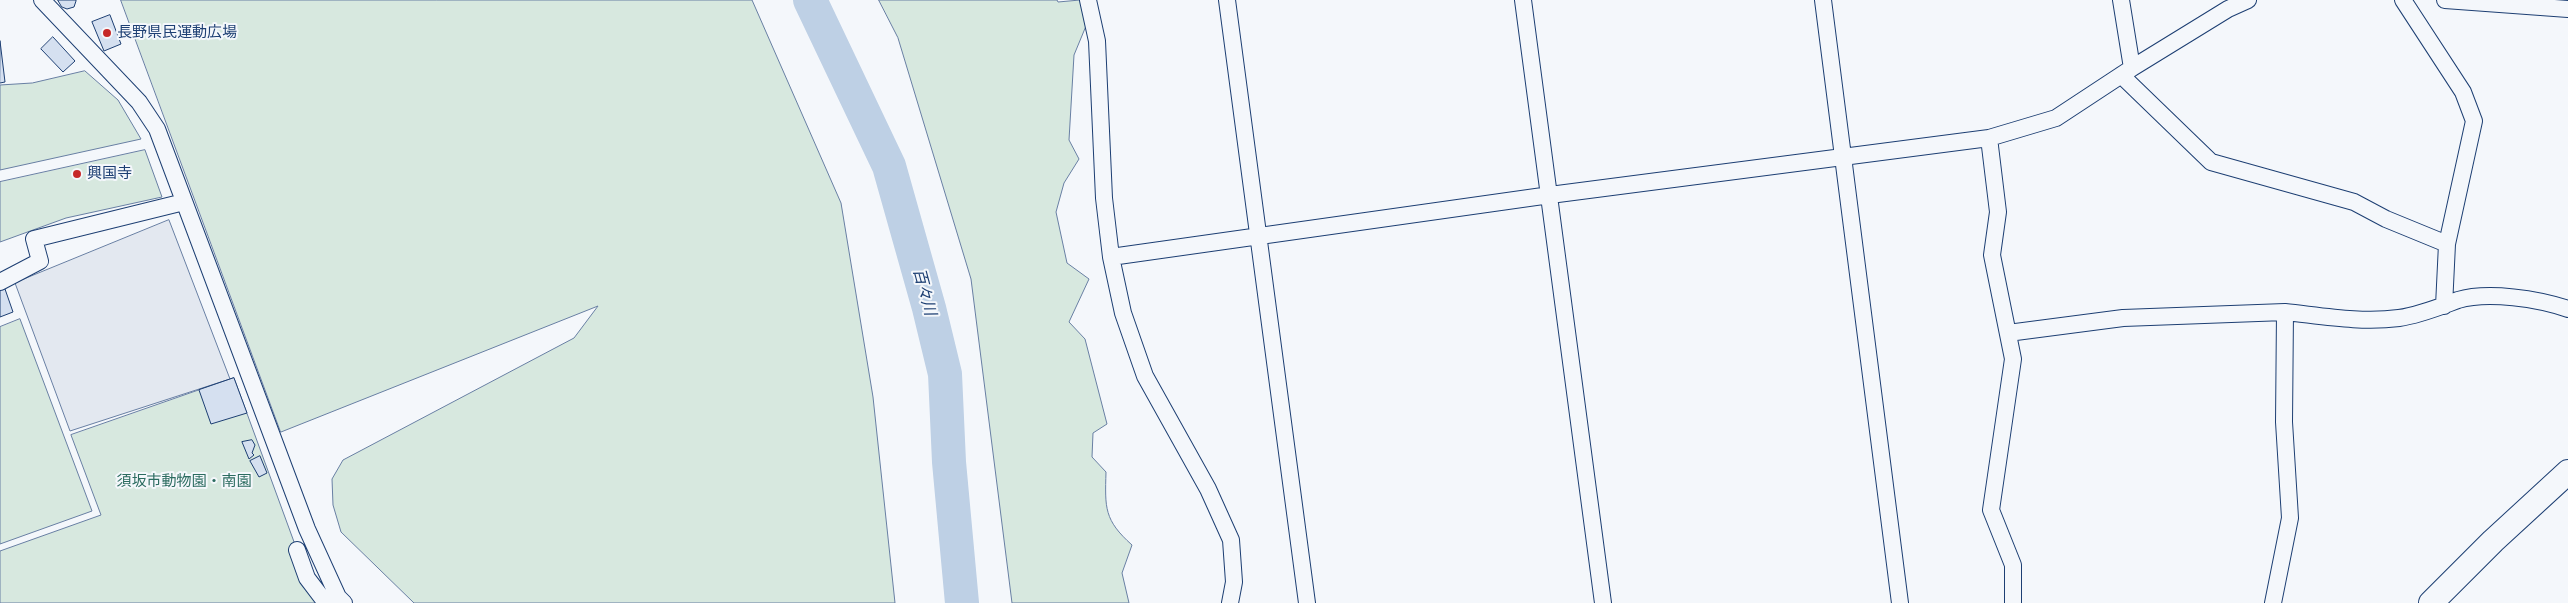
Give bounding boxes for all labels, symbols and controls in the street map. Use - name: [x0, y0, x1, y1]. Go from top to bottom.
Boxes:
- place label: 長野県民運動広場: [117, 24, 237, 42]
- marker: 長野県民運動広場: [101, 27, 113, 39]
- place label: 興国寺: [87, 165, 132, 183]
- marker: 興国寺: [71, 168, 83, 180]
- water label: 百々川: [909, 266, 939, 318]
- park label: 須坂市動物園・南園: [117, 473, 251, 491]

